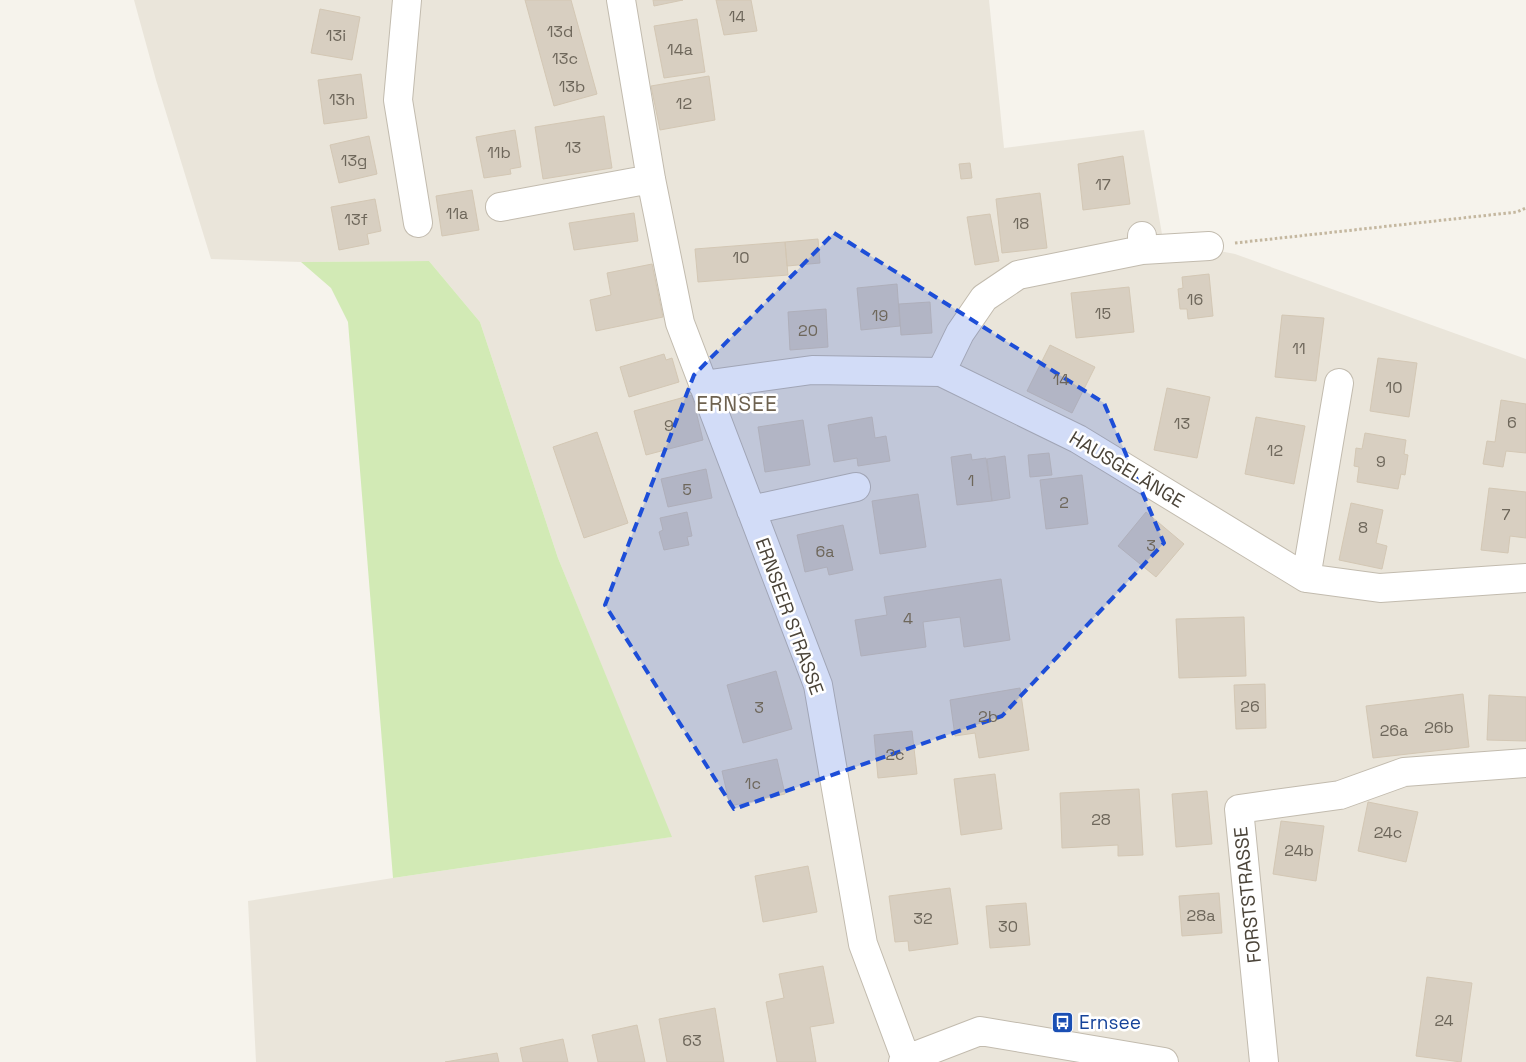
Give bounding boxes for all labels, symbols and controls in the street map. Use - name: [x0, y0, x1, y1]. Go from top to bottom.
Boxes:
- house number: 14: [729, 6, 745, 27]
- house number: 13d: [547, 21, 573, 42]
- house number: 13i: [326, 25, 346, 46]
- house number: 14a: [667, 39, 693, 60]
- house number: 13c: [552, 48, 578, 69]
- house number: 13b: [559, 76, 585, 97]
- house number: 13h: [329, 89, 355, 110]
- house number: 12: [676, 93, 692, 114]
- house number: 13: [565, 137, 581, 158]
- house number: 11b: [487, 142, 511, 163]
- house number: 13g: [341, 150, 367, 171]
- house number: 17: [1095, 174, 1111, 195]
- house number: 11a: [446, 203, 468, 224]
- house number: 13f: [344, 209, 368, 230]
- house number: 18: [1013, 213, 1029, 234]
- house number: 10: [733, 247, 749, 268]
- house number: 16: [1187, 289, 1203, 310]
- house number: 15: [1095, 303, 1111, 324]
- house number: 19: [872, 305, 888, 326]
- house number: 20: [798, 320, 818, 341]
- house number: 11: [1292, 338, 1306, 359]
- house number: 14: [1053, 369, 1069, 390]
- house number: 10: [1386, 377, 1402, 398]
- district label: ERNSEE: [696, 390, 778, 417]
- house number: 6: [1507, 412, 1517, 433]
- house number: 13: [1174, 413, 1190, 434]
- house number: 9: [664, 415, 674, 436]
- street label: HAUSGELÄNGE: [1065, 425, 1189, 514]
- house number: 12: [1267, 440, 1283, 461]
- house number: 9: [1376, 451, 1386, 472]
- house number: 1: [968, 470, 974, 491]
- house number: 5: [682, 479, 692, 500]
- house number: 2: [1059, 492, 1069, 513]
- house number: 7: [1501, 504, 1511, 525]
- house number: 8: [1358, 517, 1368, 538]
- street label: ERNSEER STRASSE: [750, 534, 830, 698]
- house number: 3: [1146, 535, 1156, 556]
- house number: 6a: [816, 541, 835, 562]
- house number: 4: [903, 608, 913, 629]
- house number: 26: [1240, 696, 1260, 717]
- house number: 3: [754, 697, 764, 718]
- house number: 2b: [978, 706, 998, 727]
- house number: 26b: [1424, 717, 1454, 738]
- house number: 26a: [1380, 720, 1408, 741]
- house number: 2c: [885, 744, 905, 765]
- house number: 1c: [745, 773, 761, 794]
- house number: 28: [1091, 809, 1111, 830]
- house number: 24c: [1374, 822, 1402, 843]
- street label: FORSTSTRASSE: [1228, 826, 1267, 964]
- house number: 24b: [1284, 840, 1314, 861]
- house number: 28a: [1187, 905, 1215, 926]
- house number: 32: [913, 908, 933, 929]
- house number: 30: [998, 916, 1018, 937]
- bus stop icon: Ernsee: [1051, 1010, 1075, 1034]
- place label: Ernsee: [1079, 1010, 1141, 1035]
- house number: 24: [1434, 1010, 1454, 1031]
- house number: 63: [682, 1030, 702, 1051]

